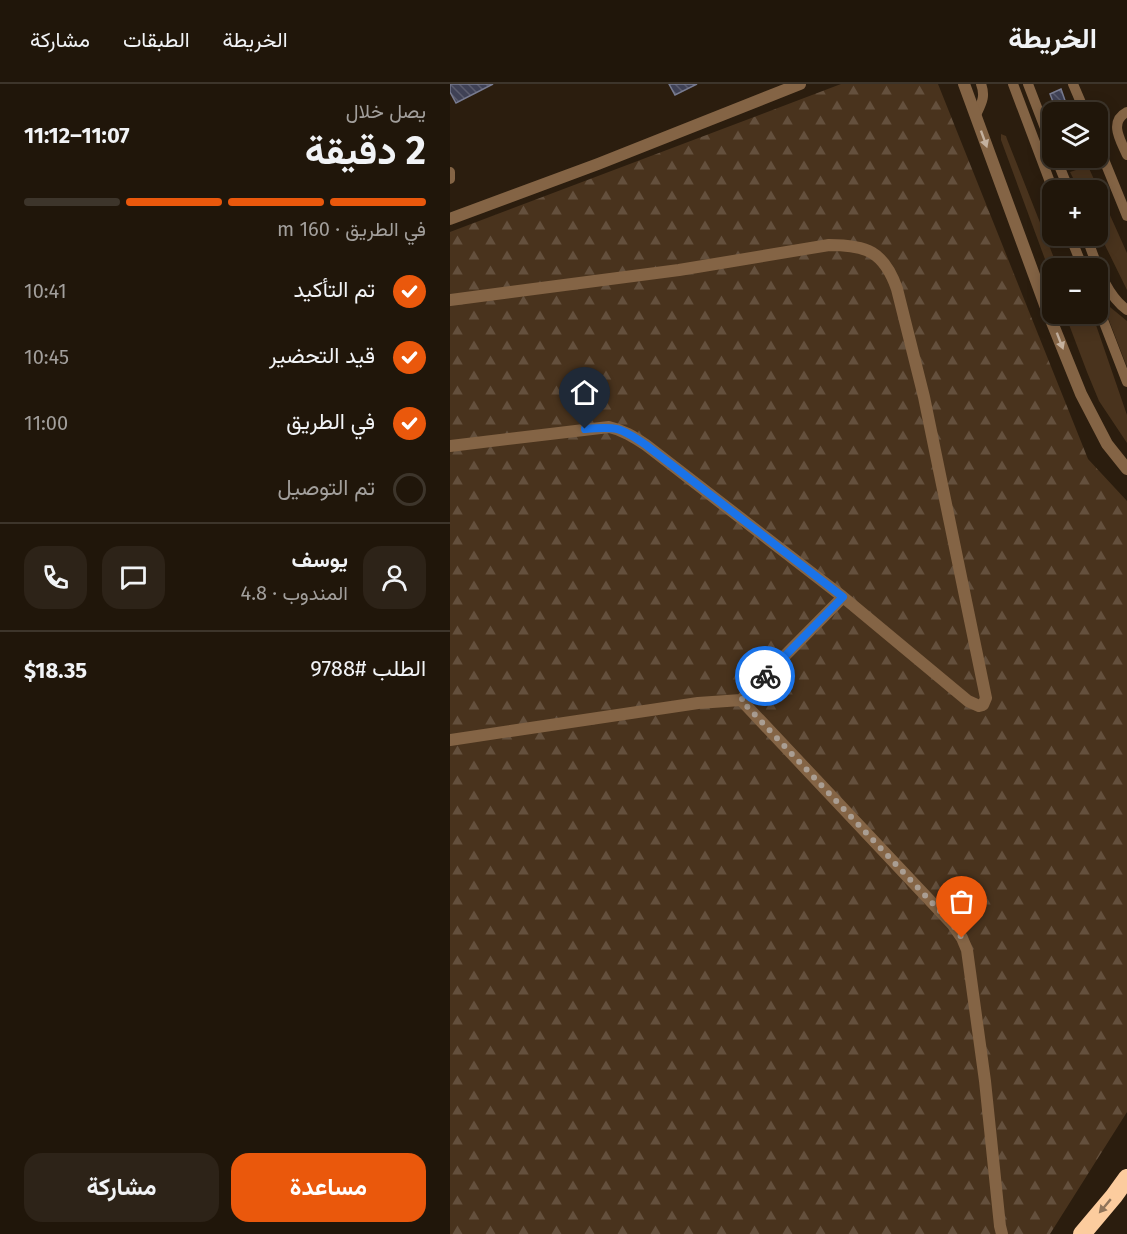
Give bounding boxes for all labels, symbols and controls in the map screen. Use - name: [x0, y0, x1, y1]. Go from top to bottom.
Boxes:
- text: الخريطة: [1008, 22, 1097, 55]
- text: مشاركة: [30, 27, 90, 53]
- text: الطبقات: [123, 27, 190, 53]
- text: الخريطة: [223, 27, 288, 53]
- text: يصل خلال: [346, 99, 426, 123]
- map controls: [1042, 102, 1108, 324]
- button: layers: [1042, 102, 1108, 168]
- text: 11:07–11:12: [24, 122, 130, 149]
- text: 2 دقيقة: [305, 128, 426, 174]
- one-way arrow: [980, 130, 990, 148]
- button: +: [1042, 180, 1108, 246]
- text: في الطريق · 160 m: [277, 217, 426, 241]
- button: −: [1042, 258, 1108, 324]
- icon: check: [393, 275, 426, 308]
- text: تم التأكيد: [293, 276, 375, 303]
- text: 10:41: [24, 279, 67, 303]
- one-way arrow: [1055, 333, 1065, 351]
- icon: check: [393, 341, 426, 374]
- text: قيد التحضير: [269, 342, 375, 369]
- text: 10:45: [24, 345, 69, 369]
- pin: [559, 367, 610, 429]
- icon: home: [568, 376, 601, 409]
- icon: check: [393, 407, 426, 440]
- text: في الطريق: [286, 408, 375, 435]
- text: 11:00: [24, 411, 68, 435]
- text: تم التوصيل: [277, 474, 375, 501]
- button: phone: [24, 546, 87, 609]
- button: chat: [102, 546, 165, 609]
- text: يوسف: [292, 546, 348, 573]
- button: person: [363, 546, 426, 609]
- text: المندوب · 4.8: [241, 581, 348, 605]
- courier: [735, 646, 795, 706]
- text: الطلب #9788: [310, 655, 426, 682]
- text: $18.35: [24, 657, 87, 684]
- icon: bike: [749, 660, 782, 693]
- pin: [936, 876, 987, 938]
- icon: bag: [945, 885, 978, 918]
- button: مشاركة: [24, 1153, 219, 1222]
- button: مساعدة: [231, 1153, 426, 1222]
- one-way arrow: [1099, 1198, 1112, 1213]

